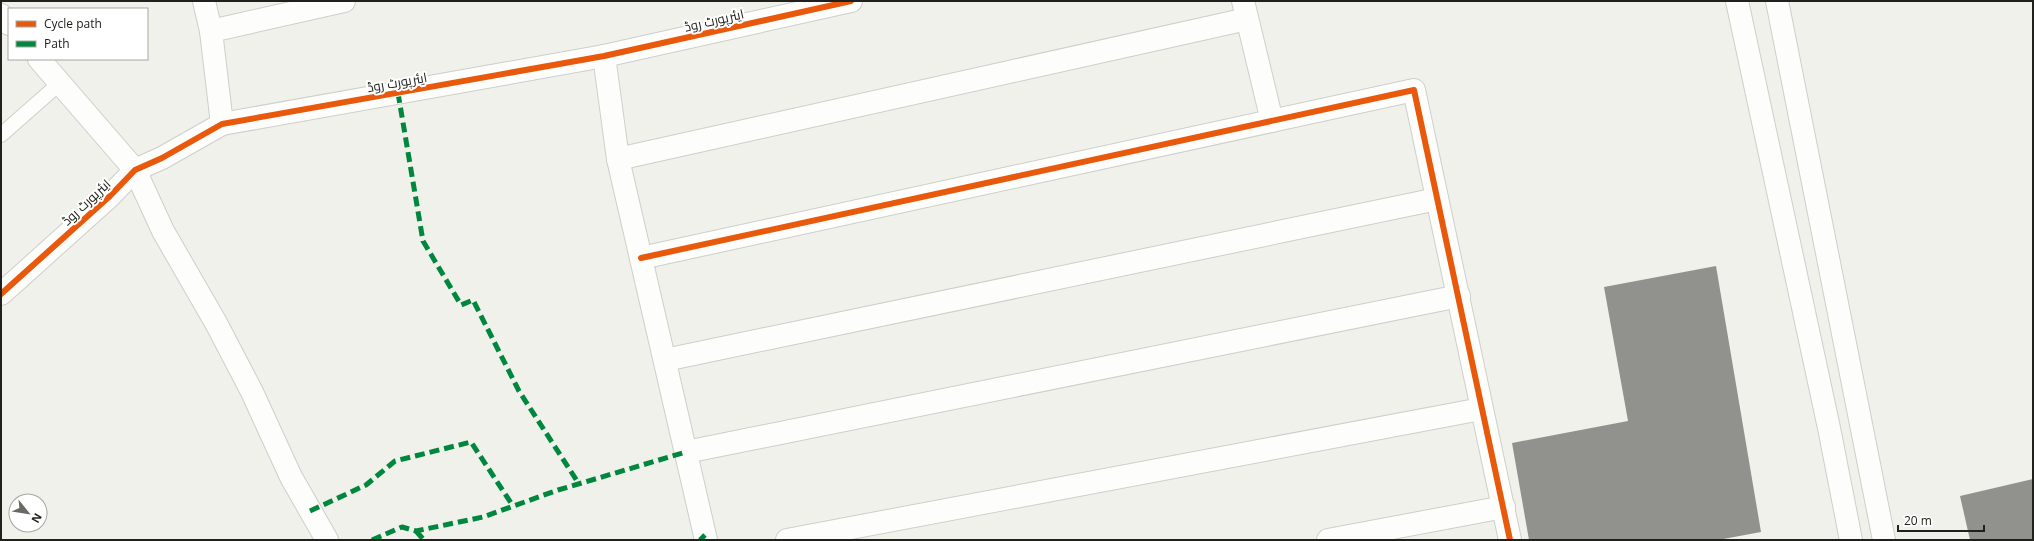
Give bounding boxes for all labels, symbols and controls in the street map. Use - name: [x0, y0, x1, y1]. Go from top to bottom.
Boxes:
- street label: ایئرپورٹ روڈ: [682, 4, 746, 37]
- legend: [8, 8, 148, 60]
- text: Cycle path: [44, 15, 102, 32]
- text: Path: [44, 35, 70, 52]
- street label: ایئرپورٹ روڈ: [366, 68, 429, 97]
- street label: ایئرپورٹ روڈ: [58, 175, 115, 230]
- north arrow: [8, 493, 48, 533]
- scale bar: [1898, 507, 1984, 533]
- text: N: [28, 511, 46, 526]
- text: 20 m: [1904, 512, 1932, 529]

